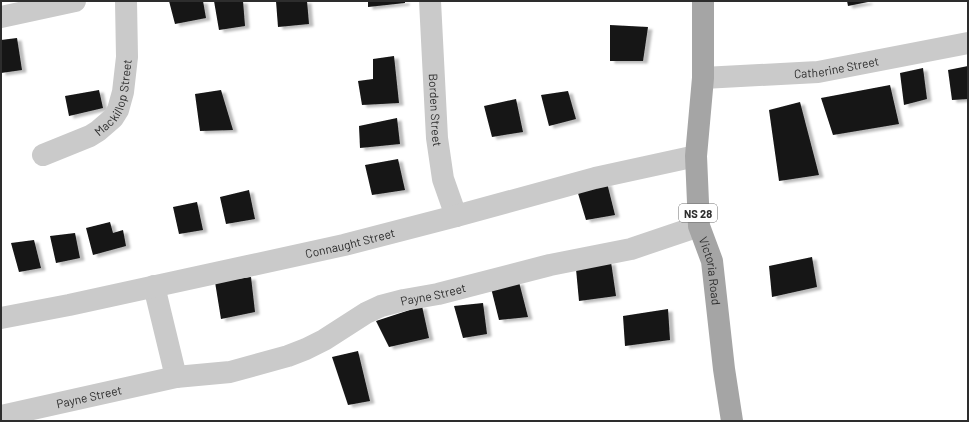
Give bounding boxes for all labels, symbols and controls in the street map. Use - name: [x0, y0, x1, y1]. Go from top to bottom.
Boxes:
- street label: Catherine Street: [794, 53, 880, 80]
- street label: Mackillop Street: [91, 59, 134, 138]
- street label: Borden Street: [427, 73, 445, 147]
- road number: NS 28: [679, 204, 717, 222]
- street label: Connaught Street: [304, 225, 396, 260]
- street label: Victoria Road: [697, 235, 724, 306]
- street label: Payne Street: [399, 280, 467, 308]
- street label: Payne Street: [55, 382, 123, 411]

